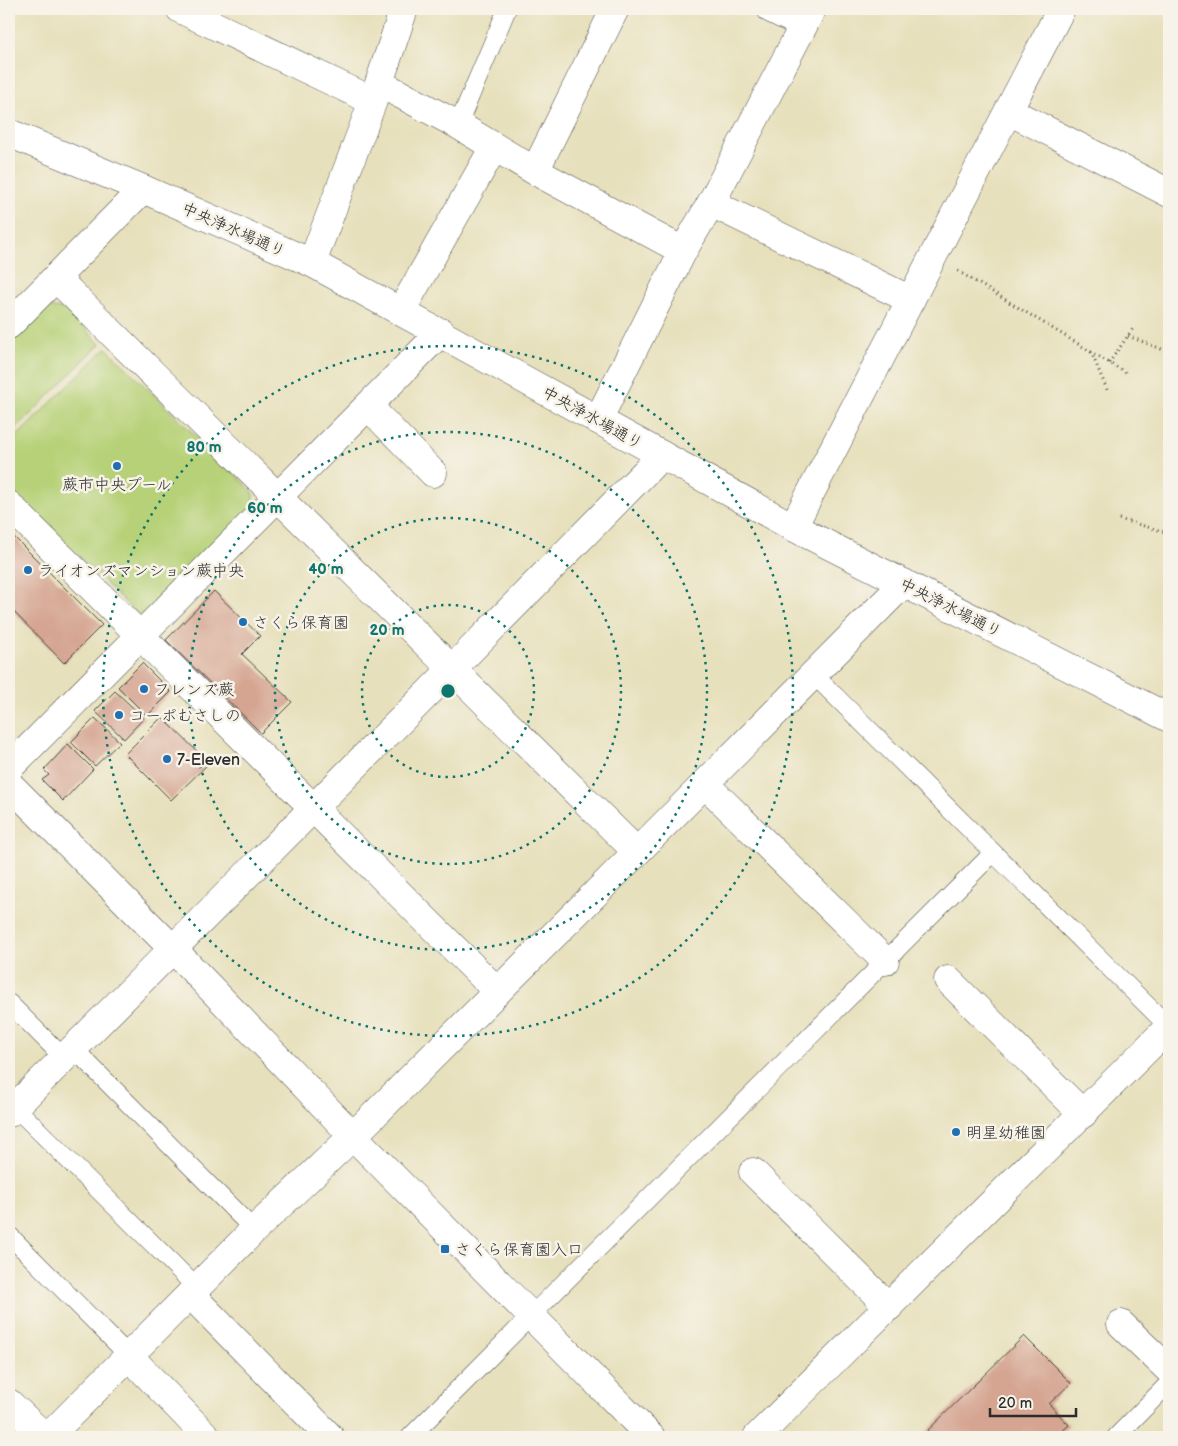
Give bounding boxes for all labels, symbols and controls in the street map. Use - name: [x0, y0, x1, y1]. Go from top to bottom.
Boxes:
- street label: 中央浄水場通り: [178, 199, 288, 262]
- street label: 中央浄水場通り: [539, 383, 646, 454]
- text: 80 m: [186, 438, 222, 457]
- marker: 蕨市中央プール: [111, 460, 123, 472]
- place label: 蕨市中央プール: [62, 476, 172, 495]
- text: 60 m: [247, 499, 283, 518]
- text: 40 m: [308, 560, 344, 579]
- place label: ライオンズマンション蕨中央: [38, 562, 244, 581]
- marker: ライオンズマンション蕨中央: [22, 564, 34, 576]
- street label: 中央浄水場通り: [896, 574, 1005, 642]
- place label: さくら保育園: [253, 614, 349, 633]
- marker: さくら保育園: [237, 616, 249, 628]
- text: 20 m: [370, 621, 405, 640]
- place label: フレンズ蕨: [154, 681, 234, 700]
- centre of rings: [439, 682, 457, 700]
- marker: フレンズ蕨: [138, 683, 150, 695]
- place label: コーポむさしの: [129, 707, 241, 726]
- marker: コーポむさしの: [113, 709, 125, 721]
- place label: 7-Eleven: [177, 751, 240, 770]
- marker: 7-Eleven: [161, 753, 173, 765]
- place label: 明星幼稚園: [966, 1124, 1046, 1143]
- marker: 明星幼稚園: [950, 1126, 962, 1138]
- place label: さくら保育園入口: [455, 1241, 583, 1260]
- marker: さくら保育園入口: [439, 1243, 451, 1255]
- scale bar: [990, 1386, 1077, 1418]
- text: 20 m: [998, 1394, 1032, 1413]

